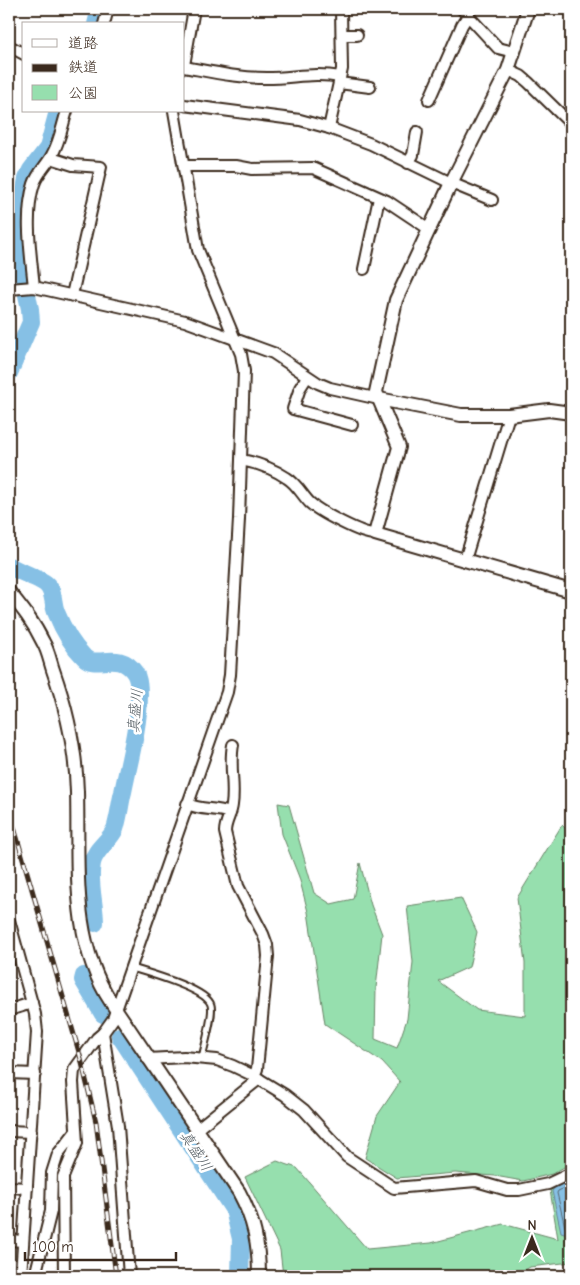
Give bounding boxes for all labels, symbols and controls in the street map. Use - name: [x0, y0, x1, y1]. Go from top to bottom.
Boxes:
- legend: [22, 22, 185, 112]
- text: 道路: [68, 34, 98, 52]
- text: 鉄道: [68, 58, 98, 76]
- text: 公園: [68, 84, 98, 102]
- water label: 真盛川: [124, 688, 146, 734]
- water label: 真盛川: [176, 1127, 216, 1175]
- north arrow: [508, 1212, 558, 1262]
- text: N: [527, 1217, 537, 1234]
- scale bar: [25, 1230, 176, 1262]
- text: 100 m: [32, 1238, 74, 1256]

